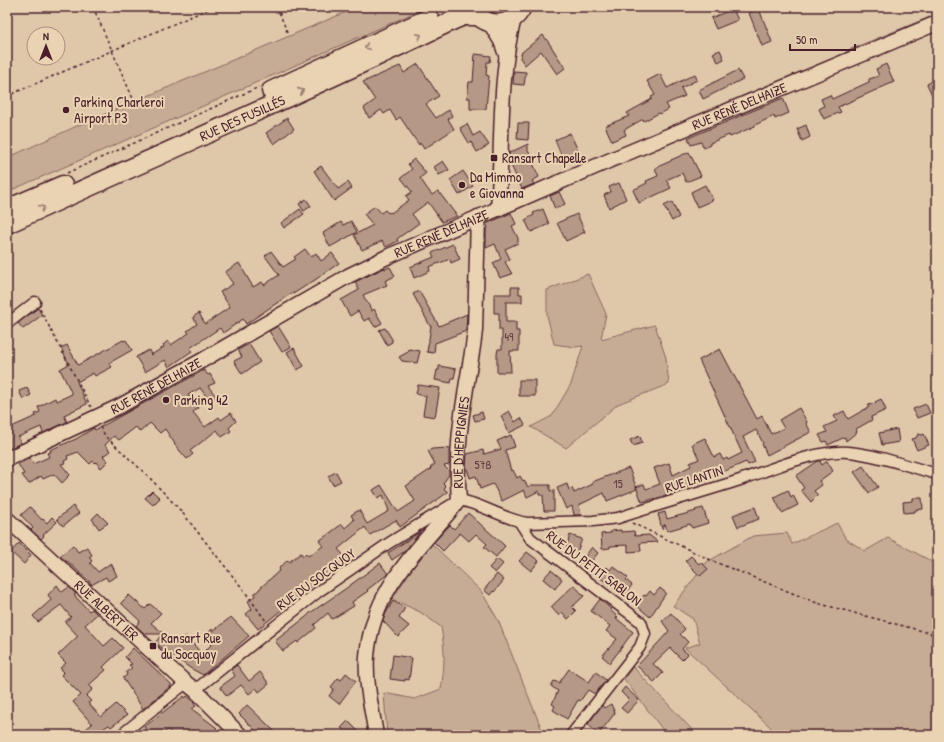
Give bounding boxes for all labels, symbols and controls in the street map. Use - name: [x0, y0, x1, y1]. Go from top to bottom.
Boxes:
- north arrow: [26, 26, 66, 66]
- scale bar: [790, 26, 855, 52]
- text: N: [43, 29, 49, 43]
- text: 50 m: [796, 31, 817, 48]
- one-way arrow: [415, 33, 423, 41]
- one-way arrow: [364, 42, 371, 50]
- street label: RUE RENÉ DELHAIZE: [689, 77, 789, 134]
- one-way arrow: [297, 88, 305, 96]
- street label: RUE DES FUSILLÉS: [196, 90, 288, 145]
- place label: Parking Charleroi Airport P3: [74, 92, 164, 128]
- marker: Parking Charleroi Airport P3: [61, 105, 71, 115]
- place label: Ransart Chapelle: [502, 148, 587, 168]
- marker: Ransart Chapelle: [489, 153, 499, 163]
- place label: Da Mimmo e Giovanna: [470, 167, 524, 202]
- marker: Da Mimmo e Giovanna: [457, 180, 467, 190]
- street label: RUE RENÉ DELHAIZE: [391, 204, 491, 262]
- one-way arrow: [38, 205, 46, 213]
- house number: 49: [505, 328, 514, 345]
- street label: RUE RENÉ DELHAIZE: [107, 353, 205, 418]
- place label: Parking 42: [174, 390, 229, 410]
- street label: RUE D'HEPPIGNIES: [448, 394, 474, 489]
- marker: Parking 42: [161, 395, 171, 405]
- house number: 57B: [474, 456, 492, 473]
- street label: RUE LANTIN: [662, 460, 725, 497]
- house number: 15: [613, 475, 623, 492]
- street label: RUE DU PETIT SABLON: [543, 526, 646, 610]
- street label: RUE DU SOCQUOY: [272, 543, 360, 614]
- street label: RUE ALBERT IER: [71, 576, 143, 644]
- place label: Ransart Rue du Socquoy: [161, 628, 221, 664]
- marker: Ransart Rue du Socquoy: [148, 641, 158, 651]

